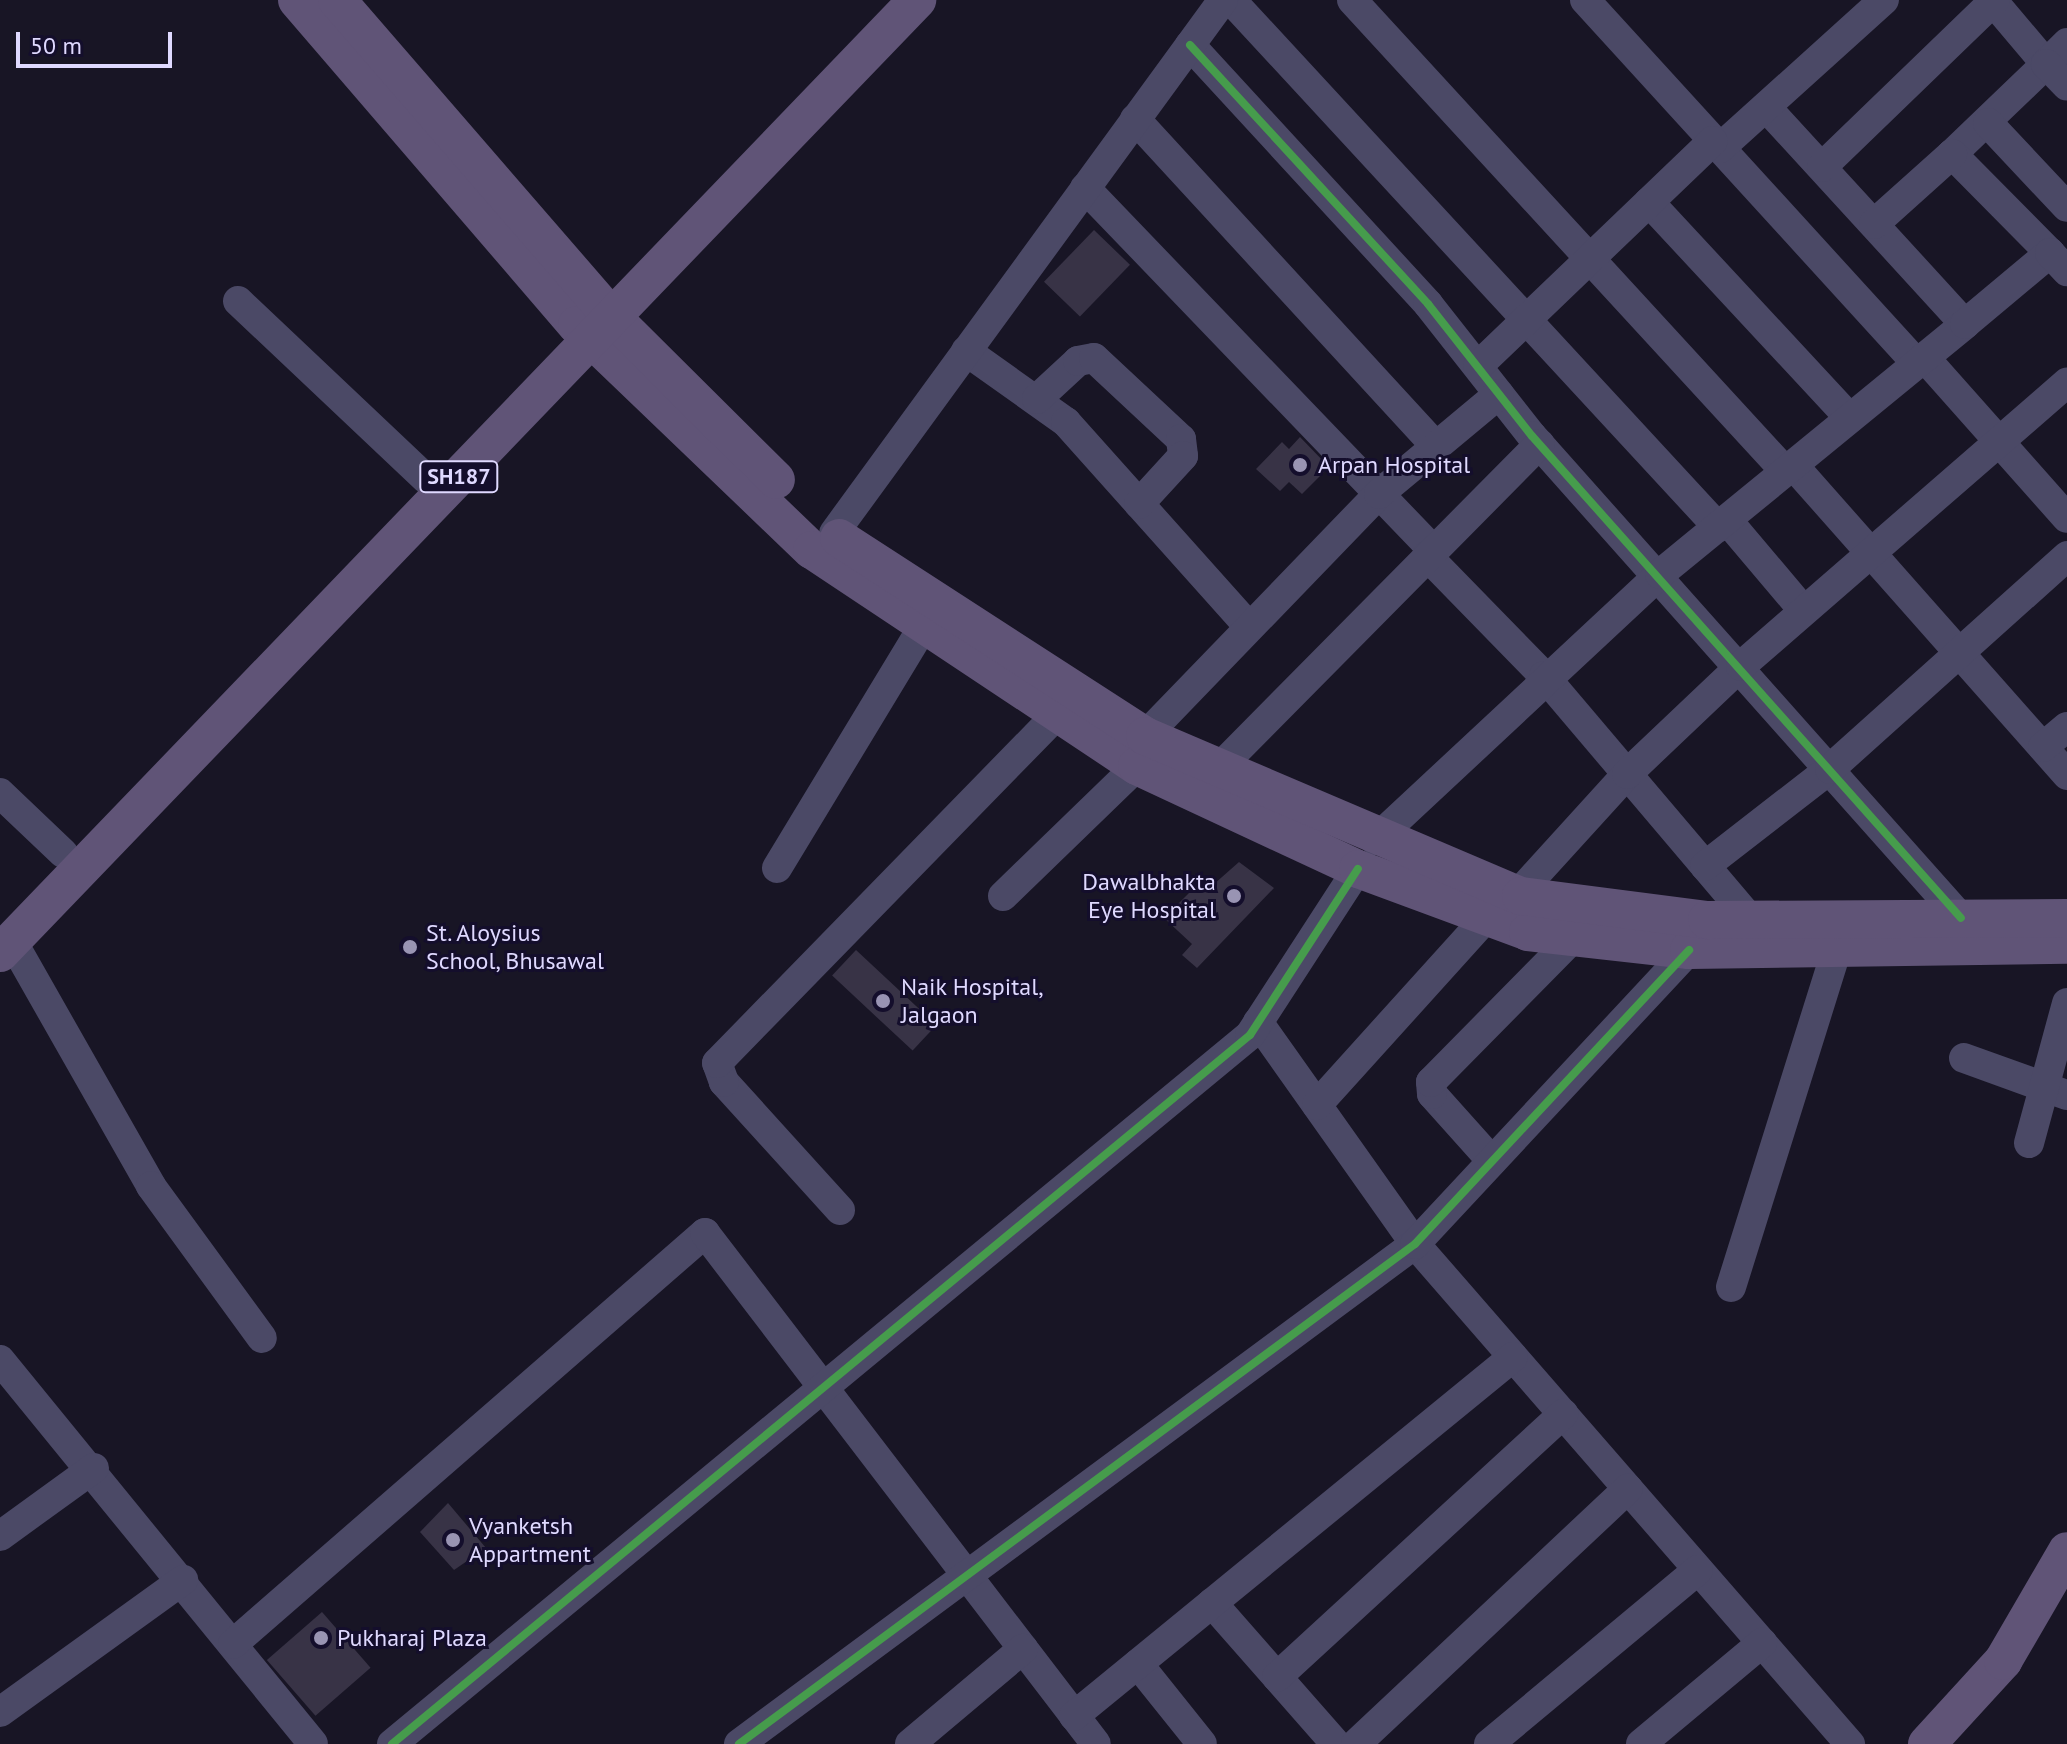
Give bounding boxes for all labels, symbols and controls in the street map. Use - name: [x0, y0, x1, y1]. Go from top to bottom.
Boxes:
- scale bar: [20, 16, 176, 66]
- text: 50 m: [30, 30, 82, 61]
- place label: Arpan Hospital: [1318, 451, 1470, 479]
- marker: Arpan Hospital: [1289, 454, 1311, 476]
- road number: SH187: [419, 459, 499, 495]
- place label: Dawalbhakta Eye Hospital: [1082, 868, 1216, 924]
- marker: Dawalbhakta Eye Hospital: [1223, 885, 1245, 907]
- place label: St. Aloysius School, Bhusawal: [426, 919, 606, 975]
- marker: St. Aloysius School, Bhusawal: [401, 938, 419, 956]
- place label: Naik Hospital, Jalgaon: [901, 973, 1044, 1029]
- marker: Naik Hospital, Jalgaon: [872, 990, 894, 1012]
- place label: Vyanketsh Appartment: [469, 1512, 591, 1568]
- marker: Vyanketsh Appartment: [444, 1531, 462, 1549]
- place label: Pukharaj Plaza: [337, 1624, 487, 1652]
- marker: Pukharaj Plaza: [312, 1629, 330, 1647]

